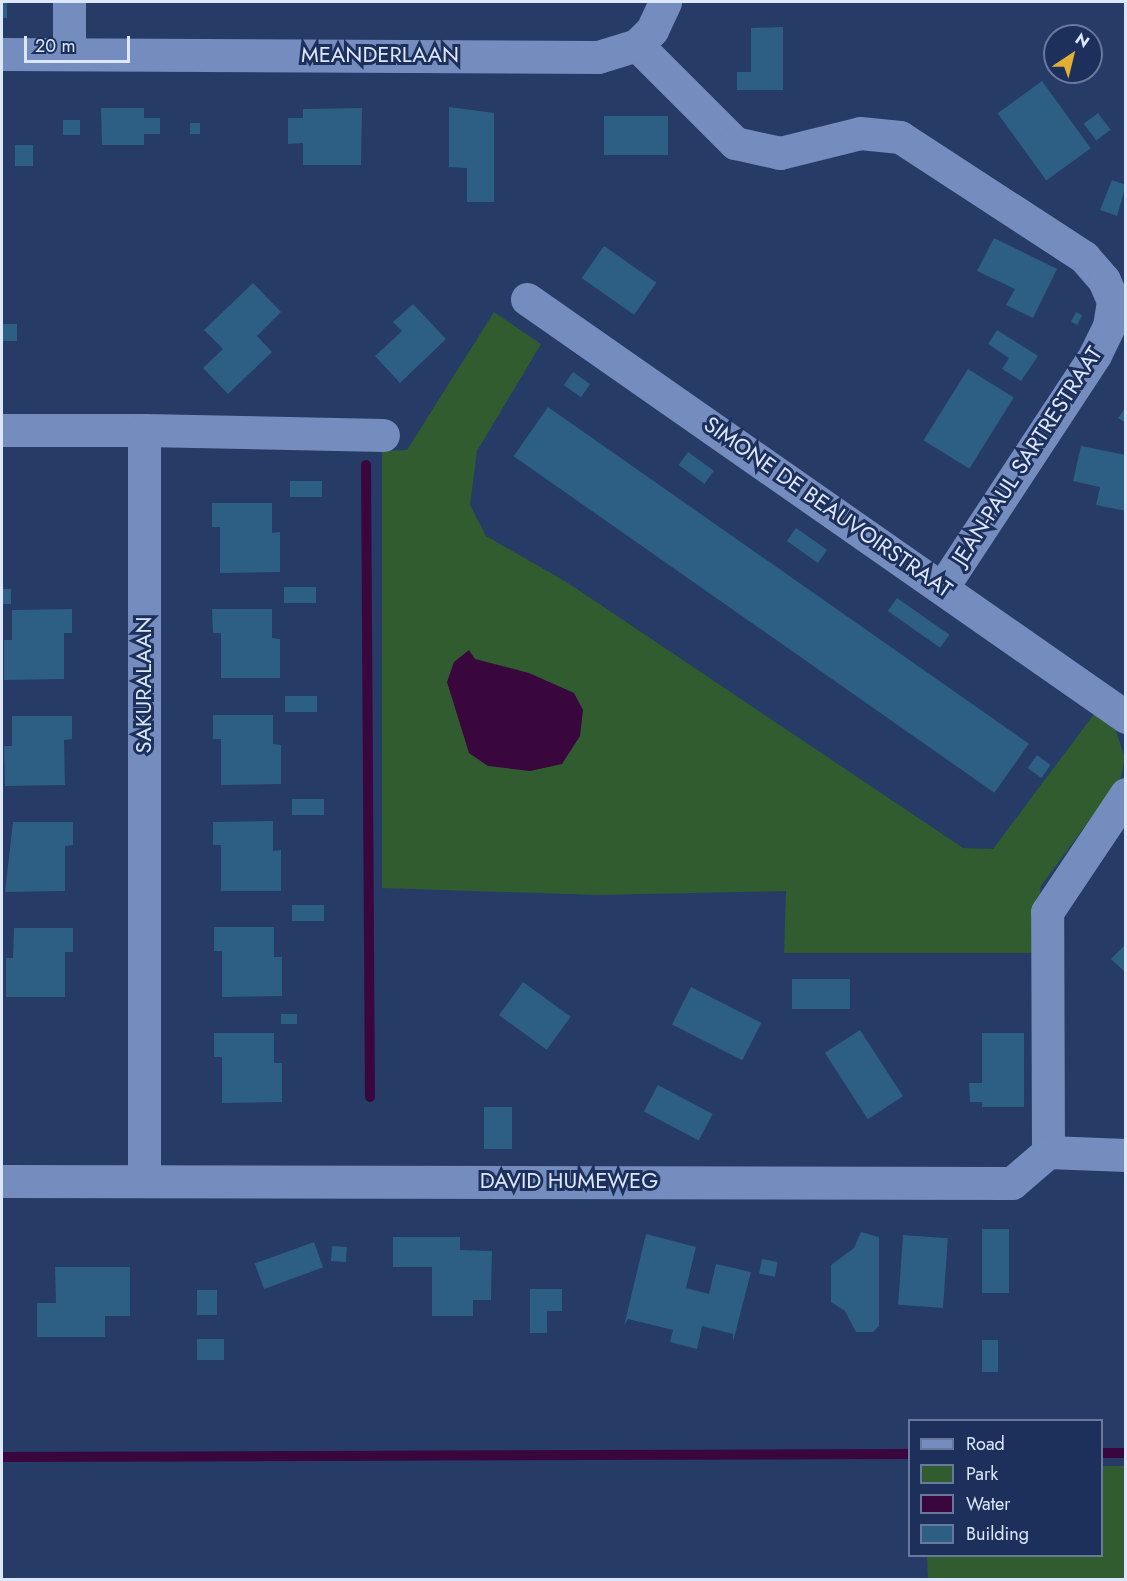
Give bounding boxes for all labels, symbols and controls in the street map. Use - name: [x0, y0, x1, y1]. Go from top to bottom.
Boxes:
- scale bar: [27, 24, 134, 62]
- north arrow: [1043, 24, 1103, 84]
- text: N: [1071, 27, 1094, 54]
- text: 20 m: [35, 33, 75, 59]
- street label: MEANDERLAAN: [301, 42, 459, 68]
- street label: JEAN-PAUL SARTRESTRAAT: [946, 342, 1108, 570]
- street label: SIMONE DE BEAUVOIRSTRAAT: [699, 411, 957, 603]
- street label: SAKURALAAN: [131, 617, 157, 753]
- street label: DAVID HUMEWEG: [480, 1168, 658, 1194]
- legend: [908, 1419, 1103, 1557]
- text: Road: [966, 1431, 1005, 1457]
- text: Park: [966, 1461, 998, 1487]
- text: Water: [966, 1491, 1010, 1517]
- text: Building: [966, 1521, 1029, 1547]

